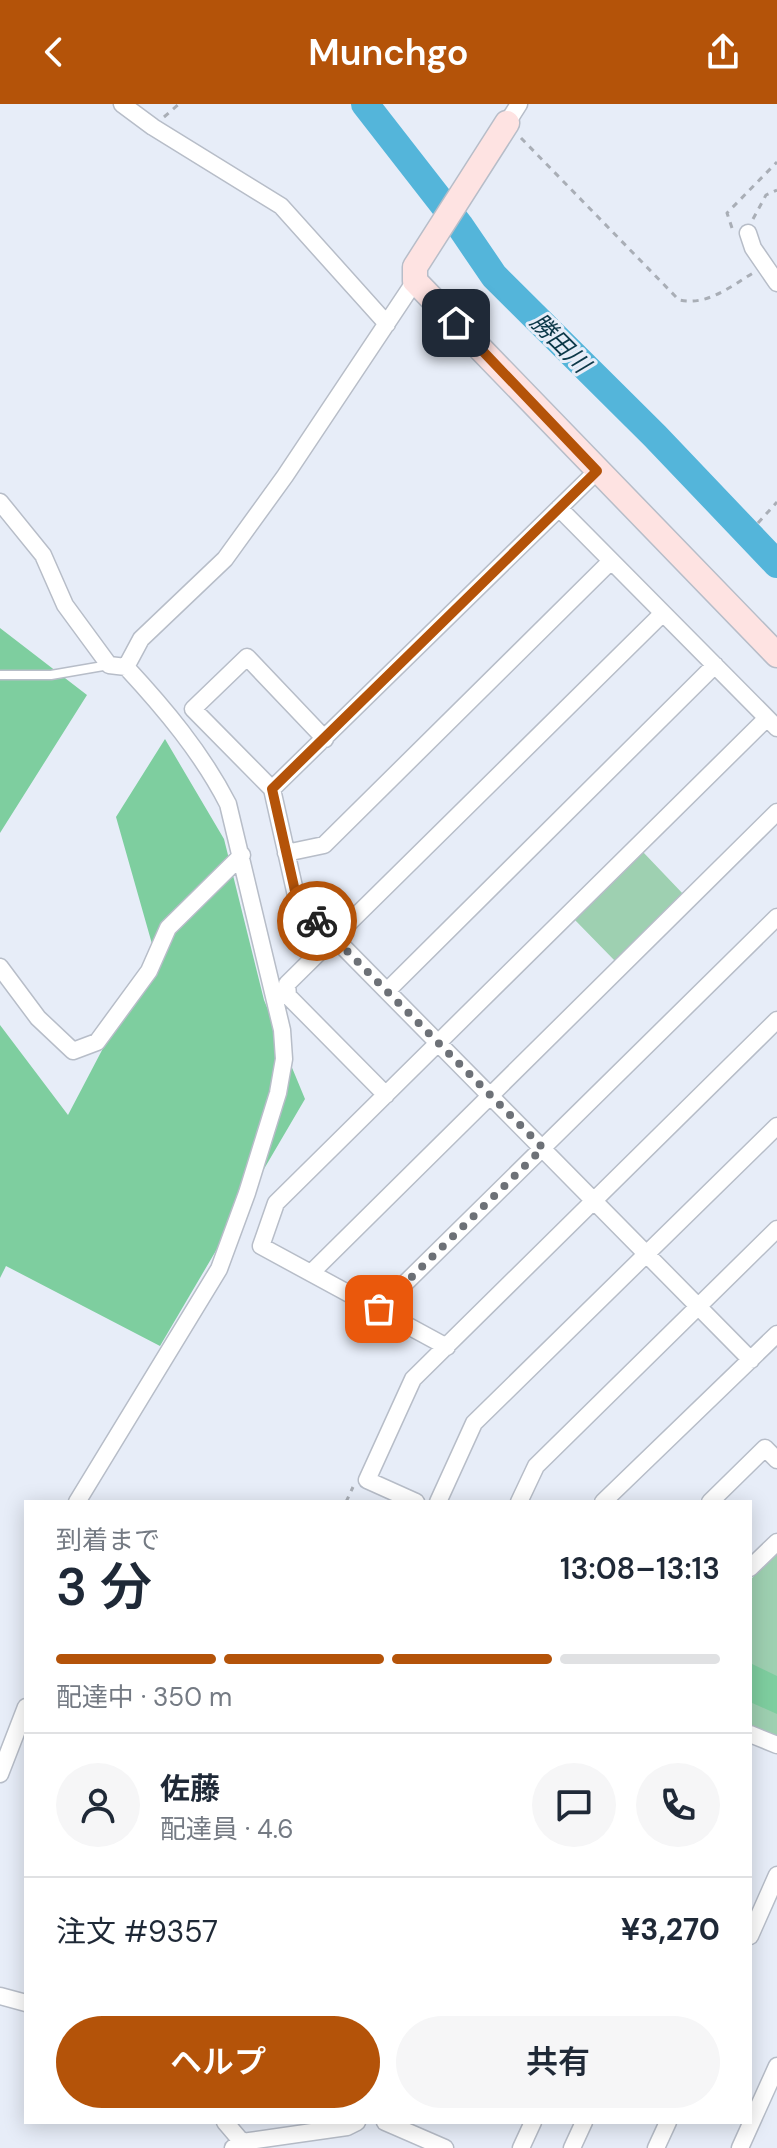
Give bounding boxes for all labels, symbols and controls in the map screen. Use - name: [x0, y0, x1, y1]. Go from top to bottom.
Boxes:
- text: Munchgo: [308, 29, 469, 76]
- icon: back: [32, 30, 76, 74]
- icon: share: [701, 30, 745, 74]
- pin: [422, 289, 490, 357]
- icon: home: [434, 301, 478, 345]
- water label: 勝田川: [524, 306, 599, 381]
- courier: [277, 881, 357, 961]
- icon: bike: [295, 899, 339, 943]
- pin: [345, 1275, 413, 1343]
- icon: bag: [357, 1287, 401, 1331]
- text: 到着まで: [56, 1523, 160, 1557]
- text: 13:08–13:13: [560, 1549, 720, 1588]
- text: 3 分: [56, 1553, 152, 1621]
- text: 配達中 · 350 m: [56, 1680, 232, 1714]
- button: person: [56, 1763, 140, 1847]
- button: chat: [532, 1763, 616, 1847]
- button: phone: [636, 1763, 720, 1847]
- text: 佐藤: [160, 1769, 220, 1808]
- text: 配達員 · 4.6: [160, 1812, 293, 1846]
- text: ¥3,270: [621, 1910, 720, 1949]
- text: 注文 #9357: [56, 1912, 218, 1951]
- button: ヘルプ: [56, 2016, 380, 2108]
- button: 共有: [396, 2016, 720, 2108]

